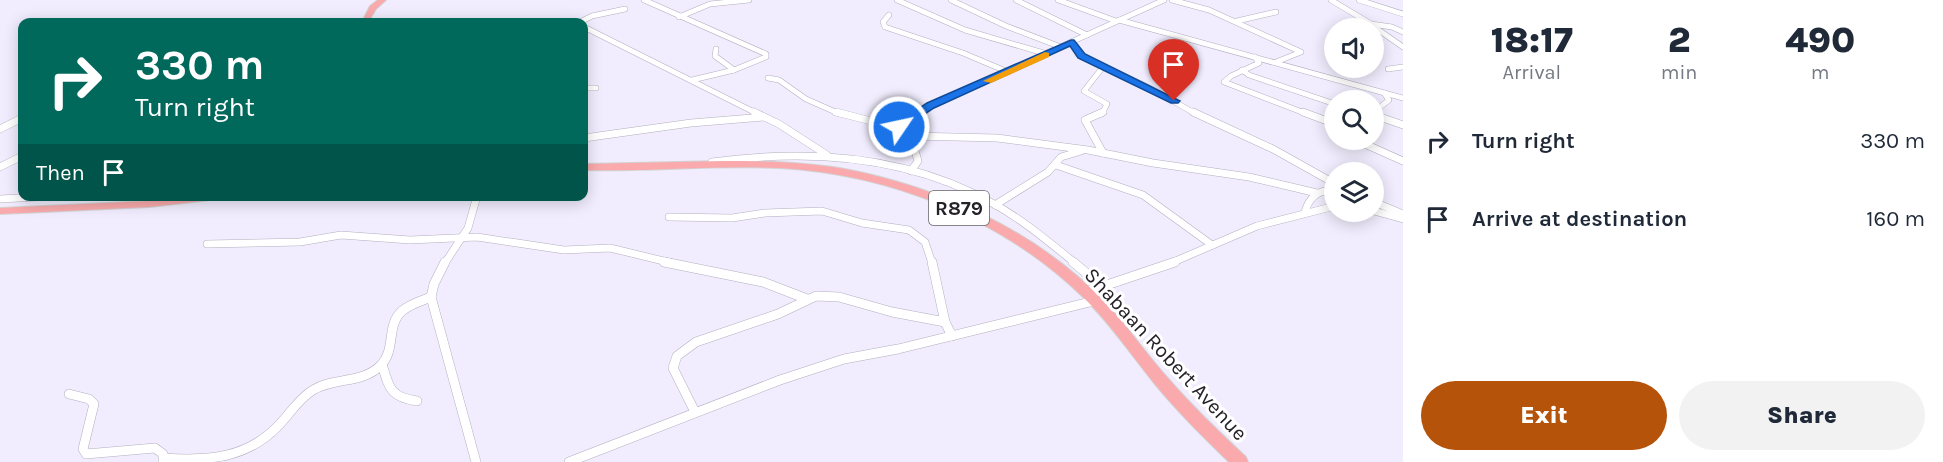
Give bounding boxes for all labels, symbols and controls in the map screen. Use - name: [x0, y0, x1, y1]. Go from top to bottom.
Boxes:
- map controls: [1324, 18, 1384, 222]
- button: sound: [1324, 18, 1384, 78]
- text: 18:17: [1491, 19, 1573, 61]
- text: 2: [1668, 19, 1690, 61]
- text: 490: [1785, 19, 1855, 61]
- pin: [1148, 39, 1199, 101]
- text: 330 m: [135, 40, 264, 90]
- icon: right: [36, 42, 114, 120]
- icon: arrive: [1157, 48, 1190, 81]
- text: Arrival: [1503, 61, 1561, 84]
- text: min: [1661, 61, 1697, 84]
- text: m: [1811, 61, 1830, 84]
- button: search: [1324, 90, 1384, 150]
- text: Turn right: [135, 91, 255, 123]
- position arrow: [867, 95, 931, 159]
- icon: right: [1421, 125, 1454, 158]
- text: Turn right: [1472, 128, 1575, 154]
- text: 330 m: [1860, 128, 1925, 154]
- icon: arrive: [97, 156, 130, 189]
- text: Then: [36, 160, 85, 186]
- button: layers: [1324, 162, 1384, 222]
- road number: R879: [929, 191, 989, 225]
- icon: arrive: [1421, 203, 1454, 236]
- text: Arrive at destination: [1472, 206, 1687, 232]
- text: 160 m: [1866, 206, 1925, 232]
- street label: Shabaan Robert Avenue: [1080, 263, 1252, 445]
- button: Exit: [1421, 381, 1667, 450]
- button: Share: [1679, 381, 1925, 450]

